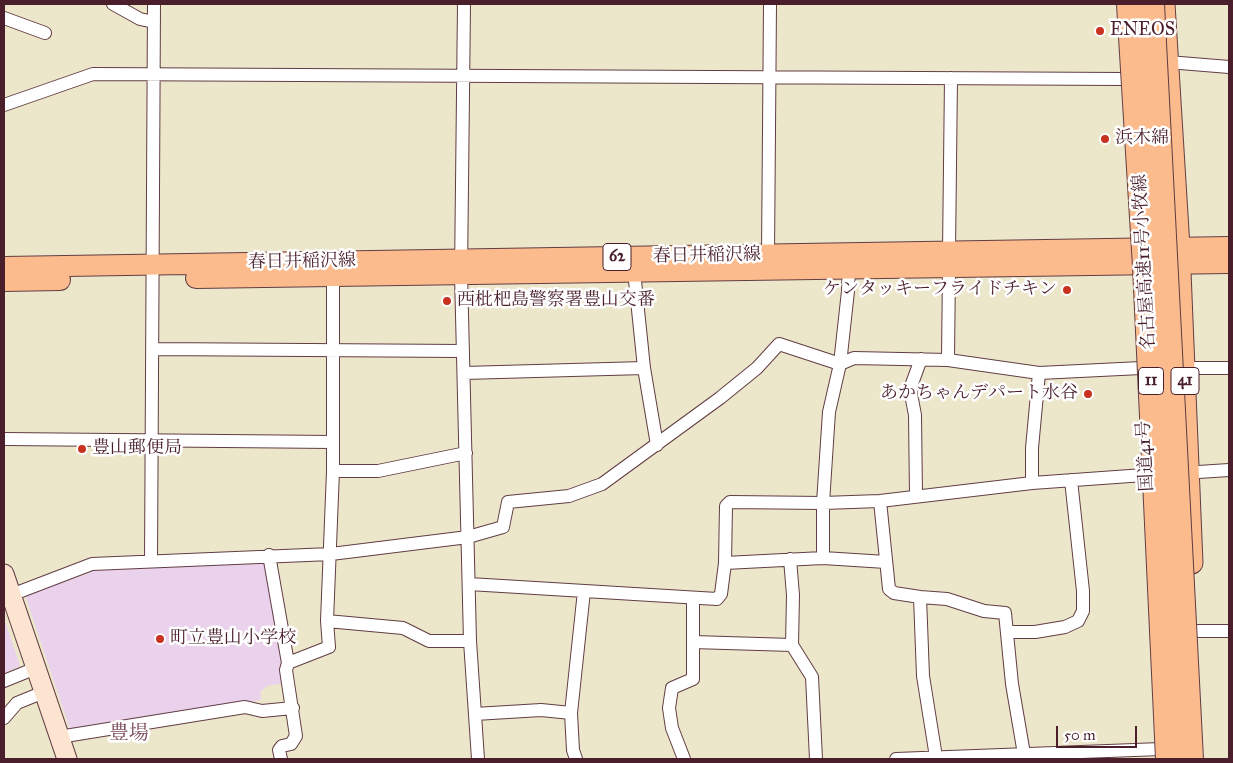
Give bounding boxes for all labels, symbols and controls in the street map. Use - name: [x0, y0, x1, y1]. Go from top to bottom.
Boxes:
- place label: ENEOS: [1110, 20, 1175, 42]
- marker: ENEOS: [1094, 25, 1106, 37]
- place label: 浜木綿: [1115, 128, 1169, 150]
- marker: 浜木綿: [1099, 133, 1111, 145]
- street label: 名古屋高速11号小牧線: [1130, 173, 1160, 351]
- road number: 62: [603, 243, 631, 270]
- street label: 春日井稲沢線: [653, 244, 761, 268]
- street label: 春日井稲沢線: [248, 250, 356, 274]
- place label: ケンタッキーフライドチキン: [823, 279, 1057, 301]
- marker: ケンタッキーフライドチキン: [1061, 284, 1073, 296]
- place label: 西枇杷島警察署豊山交番: [457, 290, 655, 312]
- marker: 西枇杷島警察署豊山交番: [441, 295, 453, 307]
- road number: 11: [1138, 368, 1164, 394]
- road number: 41: [1171, 368, 1199, 394]
- place label: あかちゃんデパート水谷: [880, 383, 1078, 405]
- marker: あかちゃんデパート水谷: [1082, 388, 1094, 400]
- street label: 国道41号: [1133, 420, 1159, 492]
- place label: 豊山郵便局: [92, 438, 182, 460]
- marker: 豊山郵便局: [76, 443, 88, 455]
- place label: 町立豊山小学校: [170, 628, 296, 650]
- marker: 町立豊山小学校: [154, 633, 166, 645]
- scale bar: [1058, 716, 1139, 748]
- district label: 豊場: [109, 722, 149, 746]
- text: 50 m: [1064, 726, 1096, 744]

